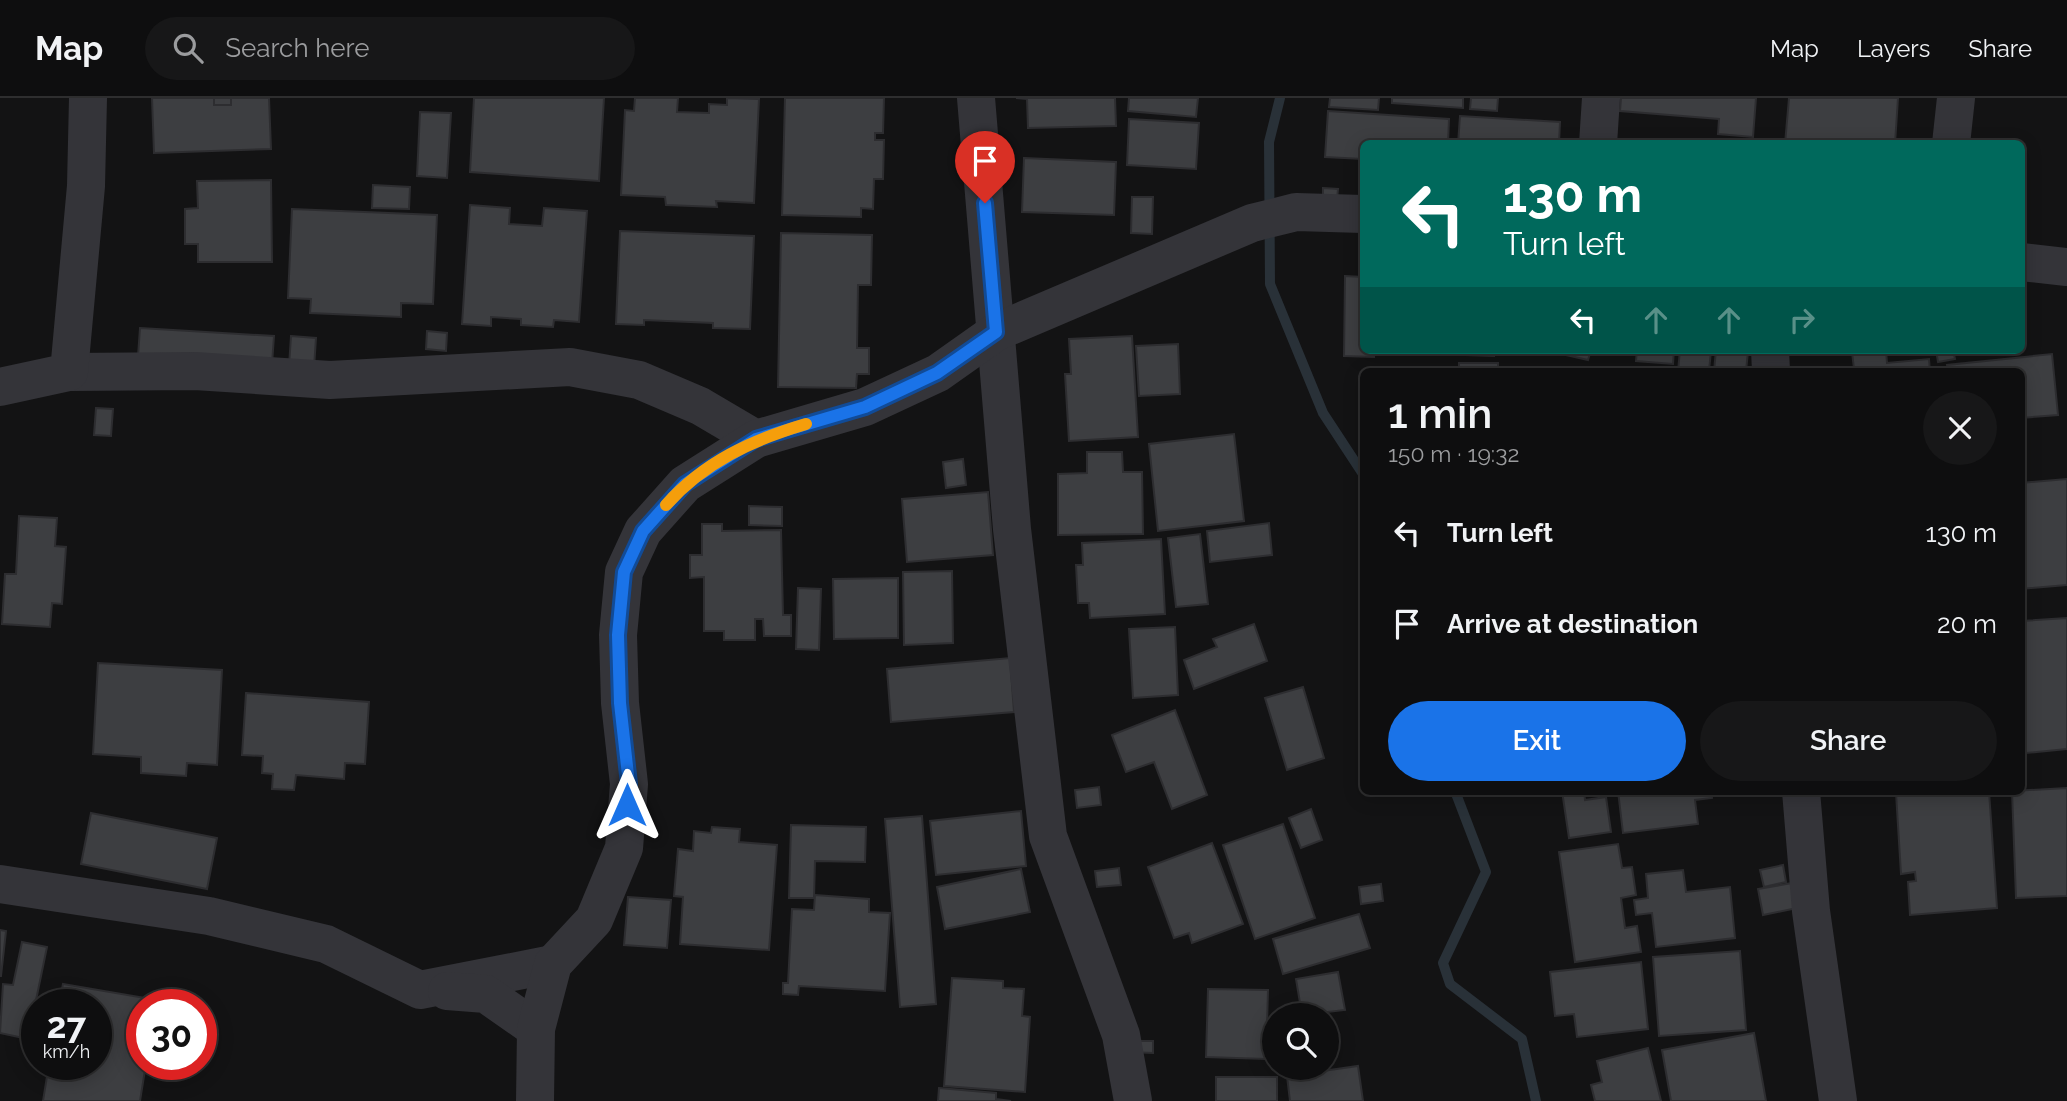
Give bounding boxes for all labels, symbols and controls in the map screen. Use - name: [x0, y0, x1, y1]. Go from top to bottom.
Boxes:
- search box: [145, 17, 635, 80]
- text: Map: [35, 29, 103, 68]
- icon: search: [169, 29, 207, 67]
- text: Search here: [225, 33, 370, 63]
- text: Map: [1770, 34, 1819, 63]
- text: Layers: [1857, 34, 1930, 63]
- text: Share: [1968, 34, 2032, 63]
- pin: [955, 131, 1015, 203]
- icon: arrive: [966, 142, 1004, 180]
- text: 130 m: [1503, 166, 1642, 223]
- icon: left: [1388, 168, 1479, 259]
- text: Turn left: [1503, 225, 1625, 262]
- icon: left: [1564, 301, 1602, 339]
- icon: ahead: [1637, 301, 1675, 339]
- icon: ahead: [1710, 301, 1748, 339]
- icon: right: [1783, 301, 1821, 339]
- text: 1 min: [1388, 389, 1492, 438]
- button: close: [1923, 391, 1997, 465]
- text: 150 m · 19:32: [1388, 440, 1519, 467]
- icon: left: [1388, 514, 1426, 552]
- text: Turn left: [1447, 518, 1553, 548]
- text: 130 m: [1926, 518, 1997, 548]
- icon: arrive: [1388, 605, 1426, 643]
- text: Arrive at destination: [1447, 609, 1698, 639]
- text: 20 m: [1937, 609, 1997, 639]
- button: Exit: [1388, 701, 1686, 781]
- button: Share: [1700, 701, 1997, 781]
- position arrow: [590, 768, 664, 842]
- speed limit sign: 30: [126, 989, 217, 1080]
- map controls: [1262, 1003, 1339, 1080]
- button: search: [1262, 1003, 1339, 1080]
- text: 27: [47, 1005, 86, 1046]
- text: km/h: [43, 1041, 90, 1062]

